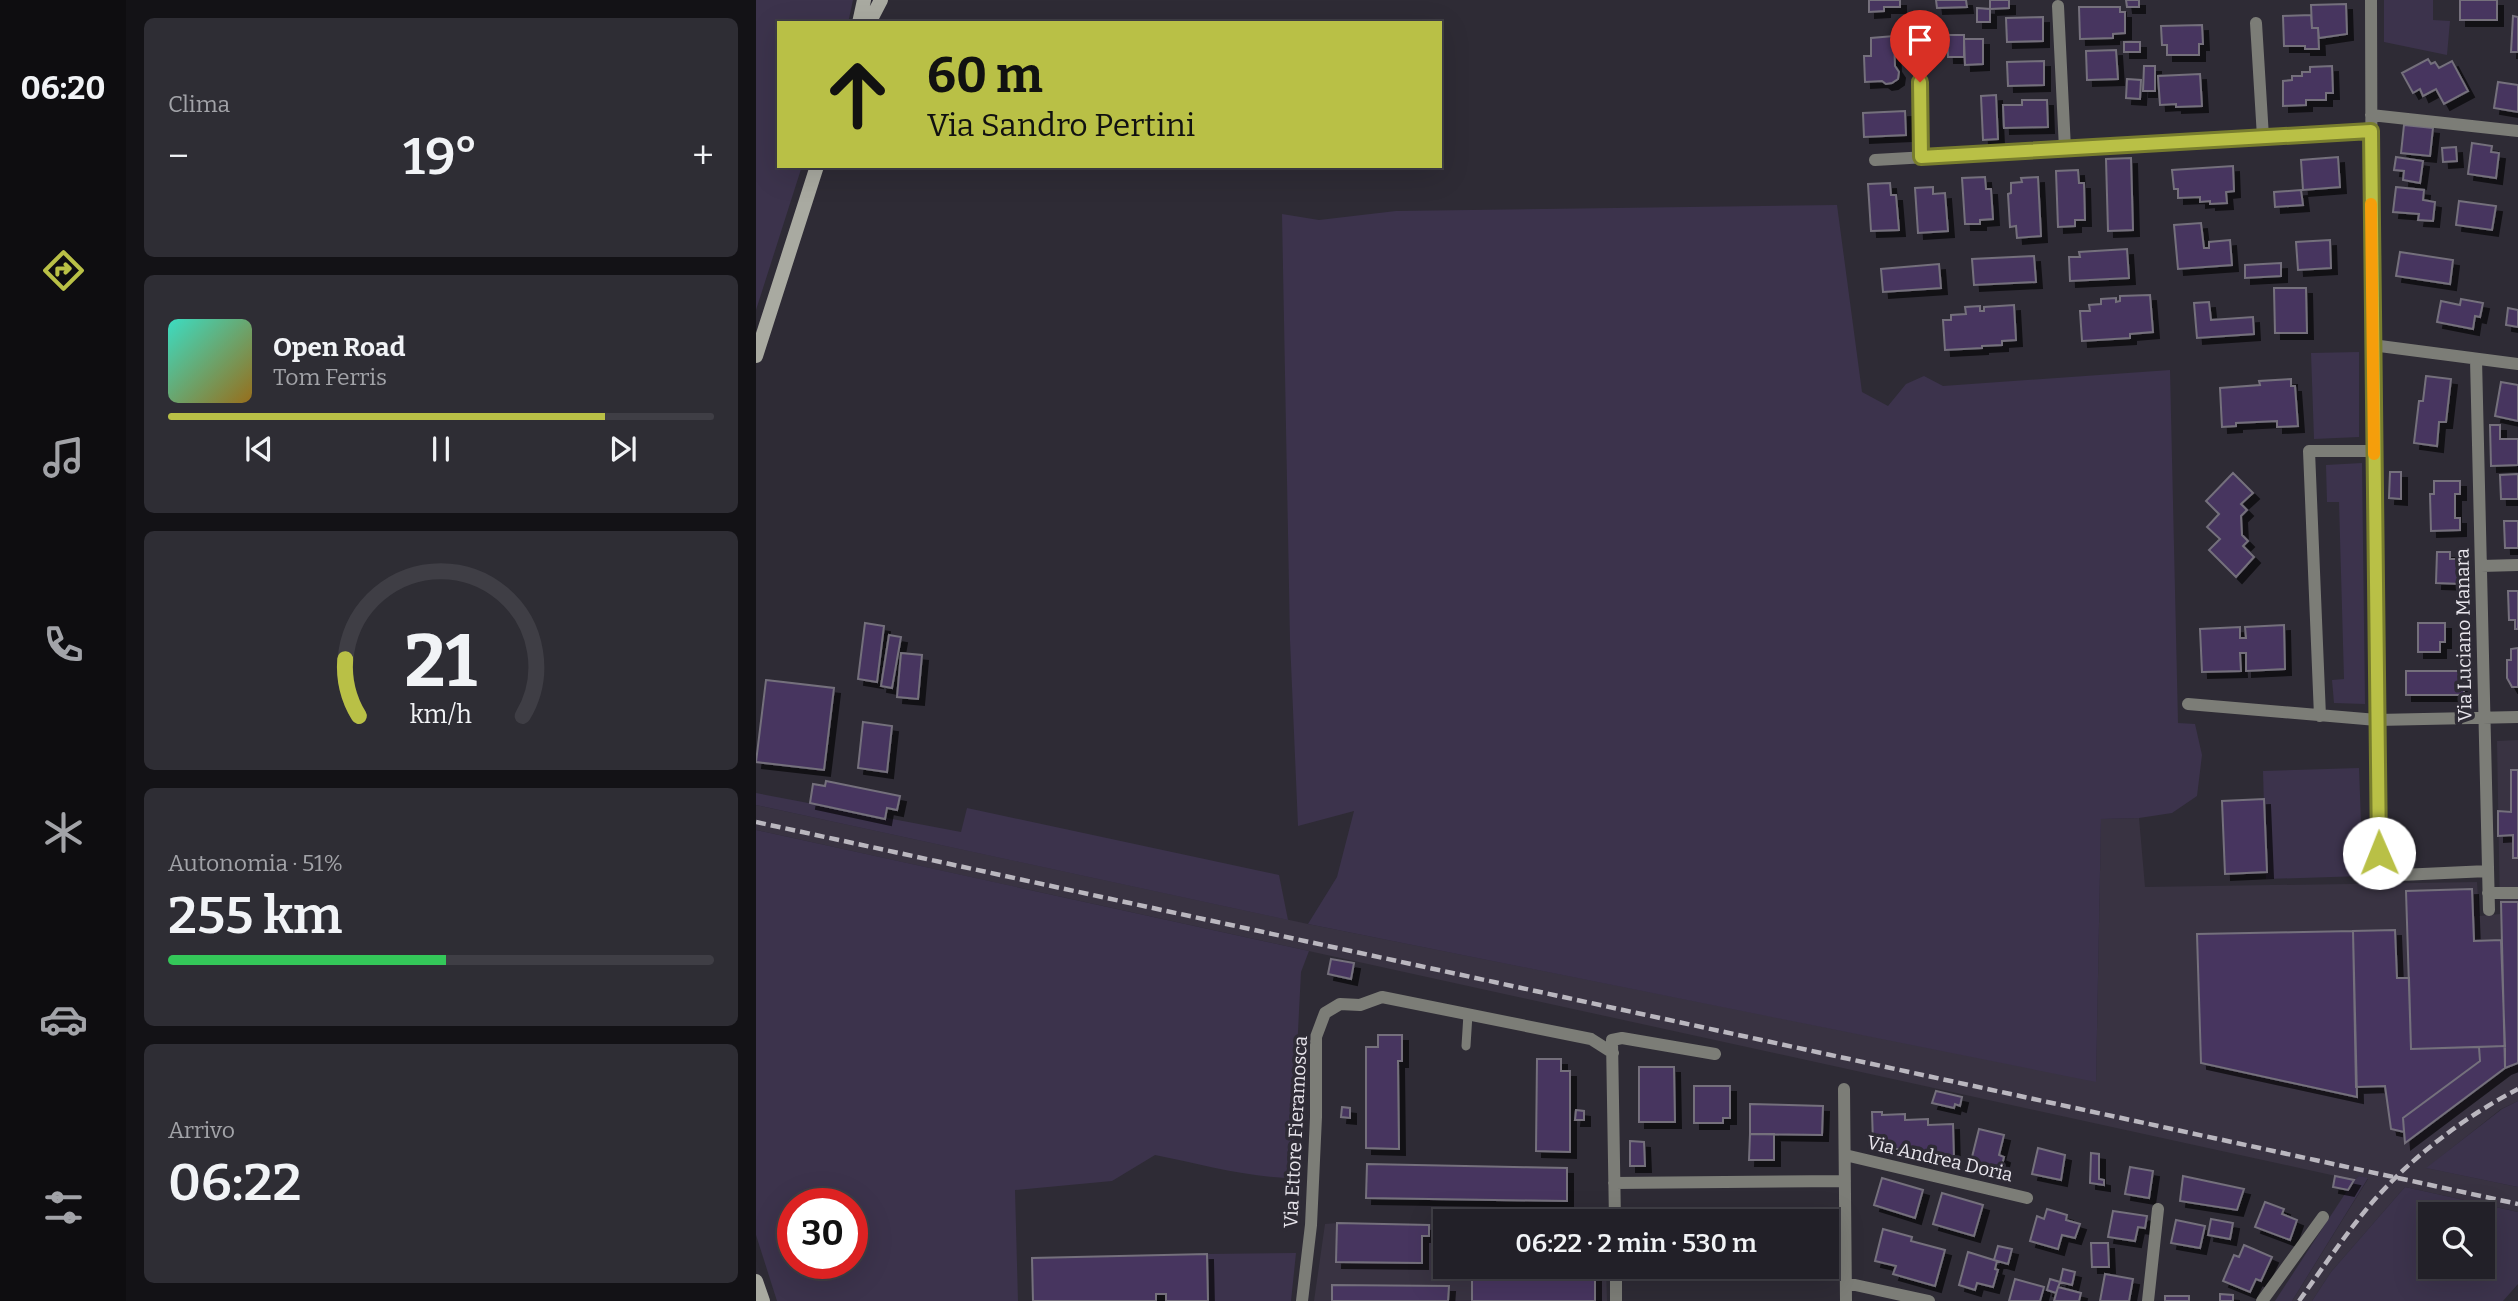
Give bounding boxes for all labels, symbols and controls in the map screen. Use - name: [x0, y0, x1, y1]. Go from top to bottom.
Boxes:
- pin: [1890, 10, 1950, 82]
- icon: arrive: [1901, 21, 1939, 59]
- text: 60 m: [927, 46, 1043, 105]
- icon: ahead: [812, 49, 903, 140]
- text: 06:20: [20, 69, 106, 107]
- text: Clima: [168, 90, 230, 118]
- text: Via Sandro Pertini: [927, 106, 1195, 144]
- text: 19°: [403, 125, 478, 188]
- text: −: [168, 133, 189, 179]
- text: +: [692, 133, 714, 179]
- icon: directions: [39, 246, 88, 295]
- text: Open Road: [273, 332, 405, 363]
- text: Tom Ferris: [273, 363, 387, 391]
- icon: previous: [240, 430, 278, 468]
- icon: pause: [422, 430, 460, 468]
- icon: next: [604, 430, 642, 468]
- icon: music: [39, 433, 88, 482]
- street label: Via Luciano Manara: [2450, 547, 2477, 722]
- text: 21: [405, 619, 478, 706]
- icon: phone: [39, 620, 88, 669]
- text: km/h: [410, 700, 472, 730]
- icon: climate: [39, 808, 88, 857]
- position arrow: [2342, 816, 2416, 890]
- text: Autonomia · 51%: [168, 849, 343, 877]
- text: 255 km: [168, 884, 342, 947]
- icon: car: [39, 995, 88, 1044]
- street label: Via Ettore Fieramosca: [1279, 1035, 1312, 1229]
- text: Arrivo: [168, 1116, 235, 1144]
- street label: Via Andrea Doria: [1865, 1130, 2016, 1187]
- text: 06:22: [168, 1151, 301, 1214]
- icon: filters: [39, 1183, 88, 1232]
- speed limit sign: 30: [777, 1188, 868, 1279]
- map controls: [2418, 1202, 2495, 1279]
- button: search: [2418, 1202, 2495, 1279]
- text: 06:22 · 2 min · 530 m: [1515, 1228, 1757, 1259]

